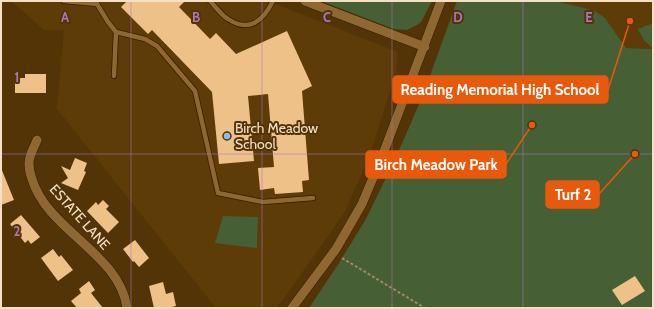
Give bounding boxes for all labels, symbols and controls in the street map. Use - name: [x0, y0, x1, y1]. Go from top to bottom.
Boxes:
- text: A: [61, 9, 70, 25]
- text: B: [192, 9, 200, 25]
- text: C: [323, 9, 331, 25]
- text: D: [453, 9, 463, 25]
- text: E: [585, 9, 593, 25]
- text: 1: [15, 69, 19, 85]
- callout: Reading Memorial High School: [393, 76, 608, 103]
- text: Reading Memorial High School: [401, 81, 600, 99]
- place label: Birch Meadow School: [235, 119, 318, 153]
- marker: Birch Meadow School: [222, 131, 232, 141]
- callout: Birch Meadow Park: [366, 151, 506, 178]
- text: Birch Meadow Park: [374, 156, 498, 174]
- street label: ESTATE LANE: [46, 180, 114, 254]
- callout: Turf 2: [546, 181, 599, 208]
- text: Turf 2: [555, 186, 591, 204]
- text: 2: [14, 223, 21, 239]

